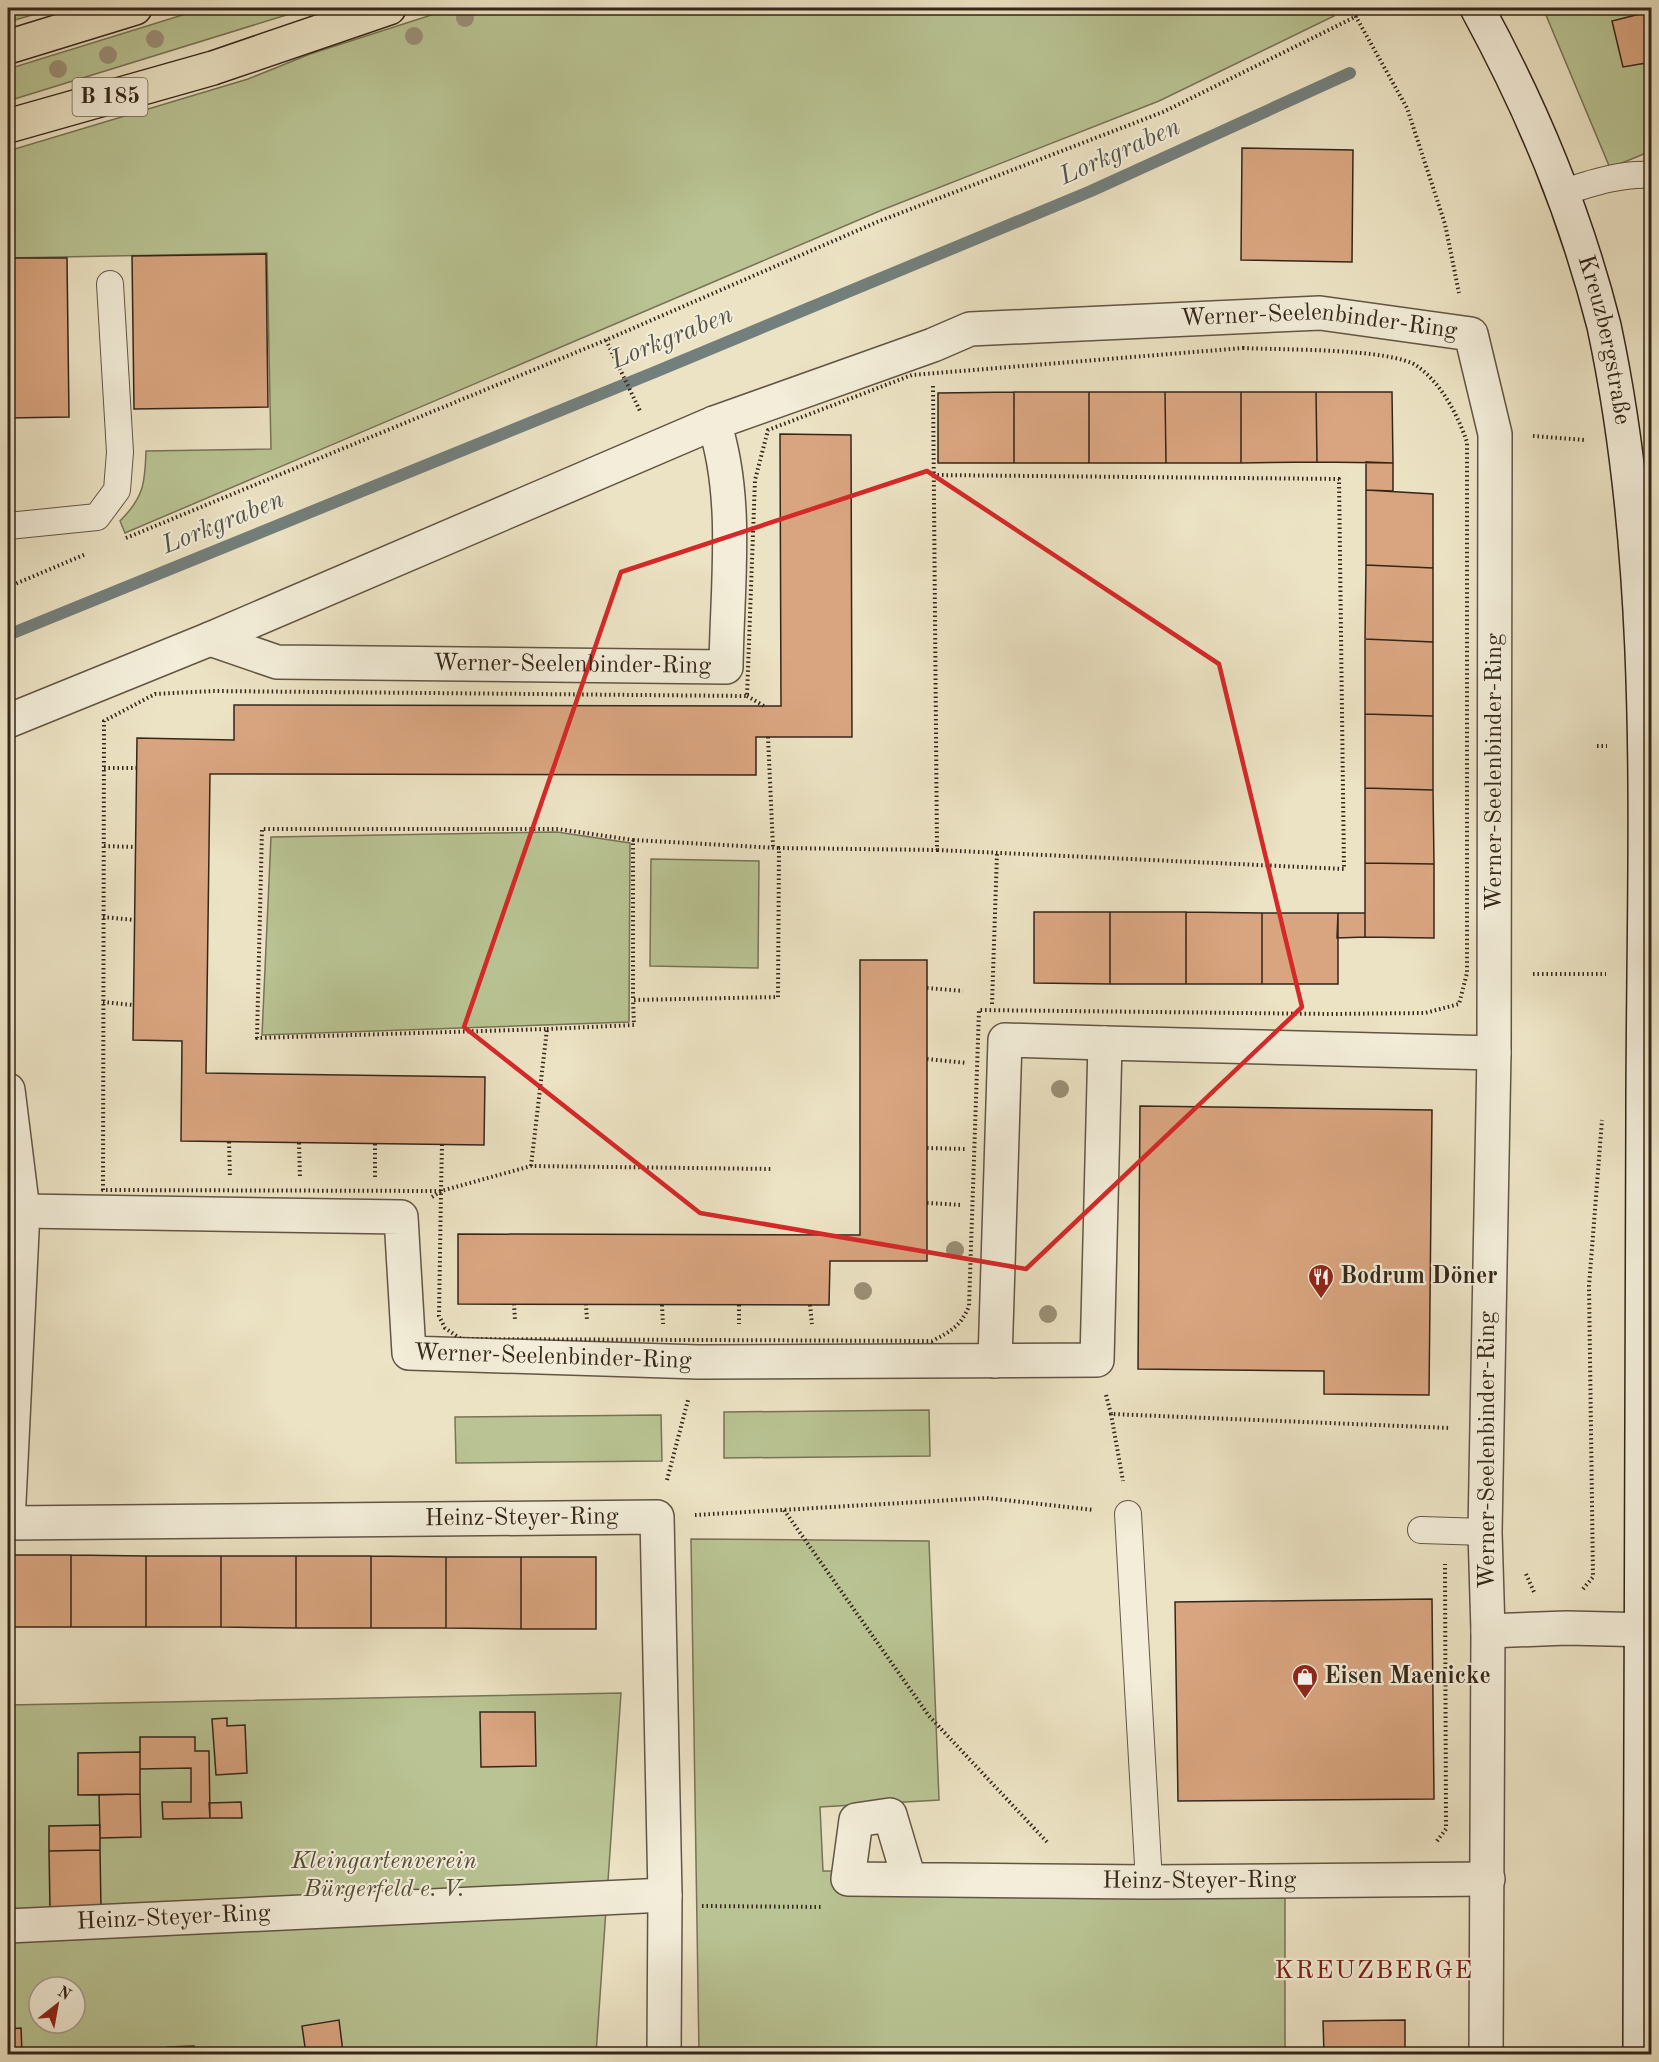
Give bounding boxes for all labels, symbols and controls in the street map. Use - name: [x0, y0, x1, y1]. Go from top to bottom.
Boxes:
- road number: B 185: [72, 78, 148, 116]
- water label: Lorkgraben: [1055, 114, 1184, 191]
- street label: Kreuzbergstraße: [1573, 252, 1634, 426]
- street label: Werner-Seelenbinder-Ring: [1180, 301, 1459, 344]
- water label: Lorkgraben: [606, 302, 737, 375]
- water label: Lorkgraben: [157, 487, 288, 560]
- street label: Werner-Seelenbinder-Ring: [1483, 633, 1507, 911]
- street label: Werner-Seelenbinder-Ring: [433, 652, 711, 679]
- restaurant icon: Bodrum Döner: [1306, 1262, 1336, 1300]
- place label: Bodrum Döner: [1340, 1265, 1498, 1289]
- street label: Werner-Seelenbinder-Ring: [1476, 1311, 1500, 1589]
- street label: Werner-Seelenbinder-Ring: [413, 1341, 692, 1374]
- street label: Heinz-Steyer-Ring: [424, 1505, 619, 1531]
- shop icon: Eisen Maenicke: [1290, 1662, 1320, 1700]
- place label: Eisen Maenicke: [1324, 1665, 1491, 1689]
- park label: Kleingartenverein Bürgerfeld e. V.: [290, 1850, 477, 1902]
- street label: Heinz-Steyer-Ring: [1102, 1869, 1297, 1894]
- street label: Heinz-Steyer-Ring: [76, 1902, 271, 1935]
- district label: KREUZBERGE: [1274, 1958, 1474, 1984]
- north arrow: [27, 1975, 87, 2035]
- text: N: [54, 1984, 74, 2004]

